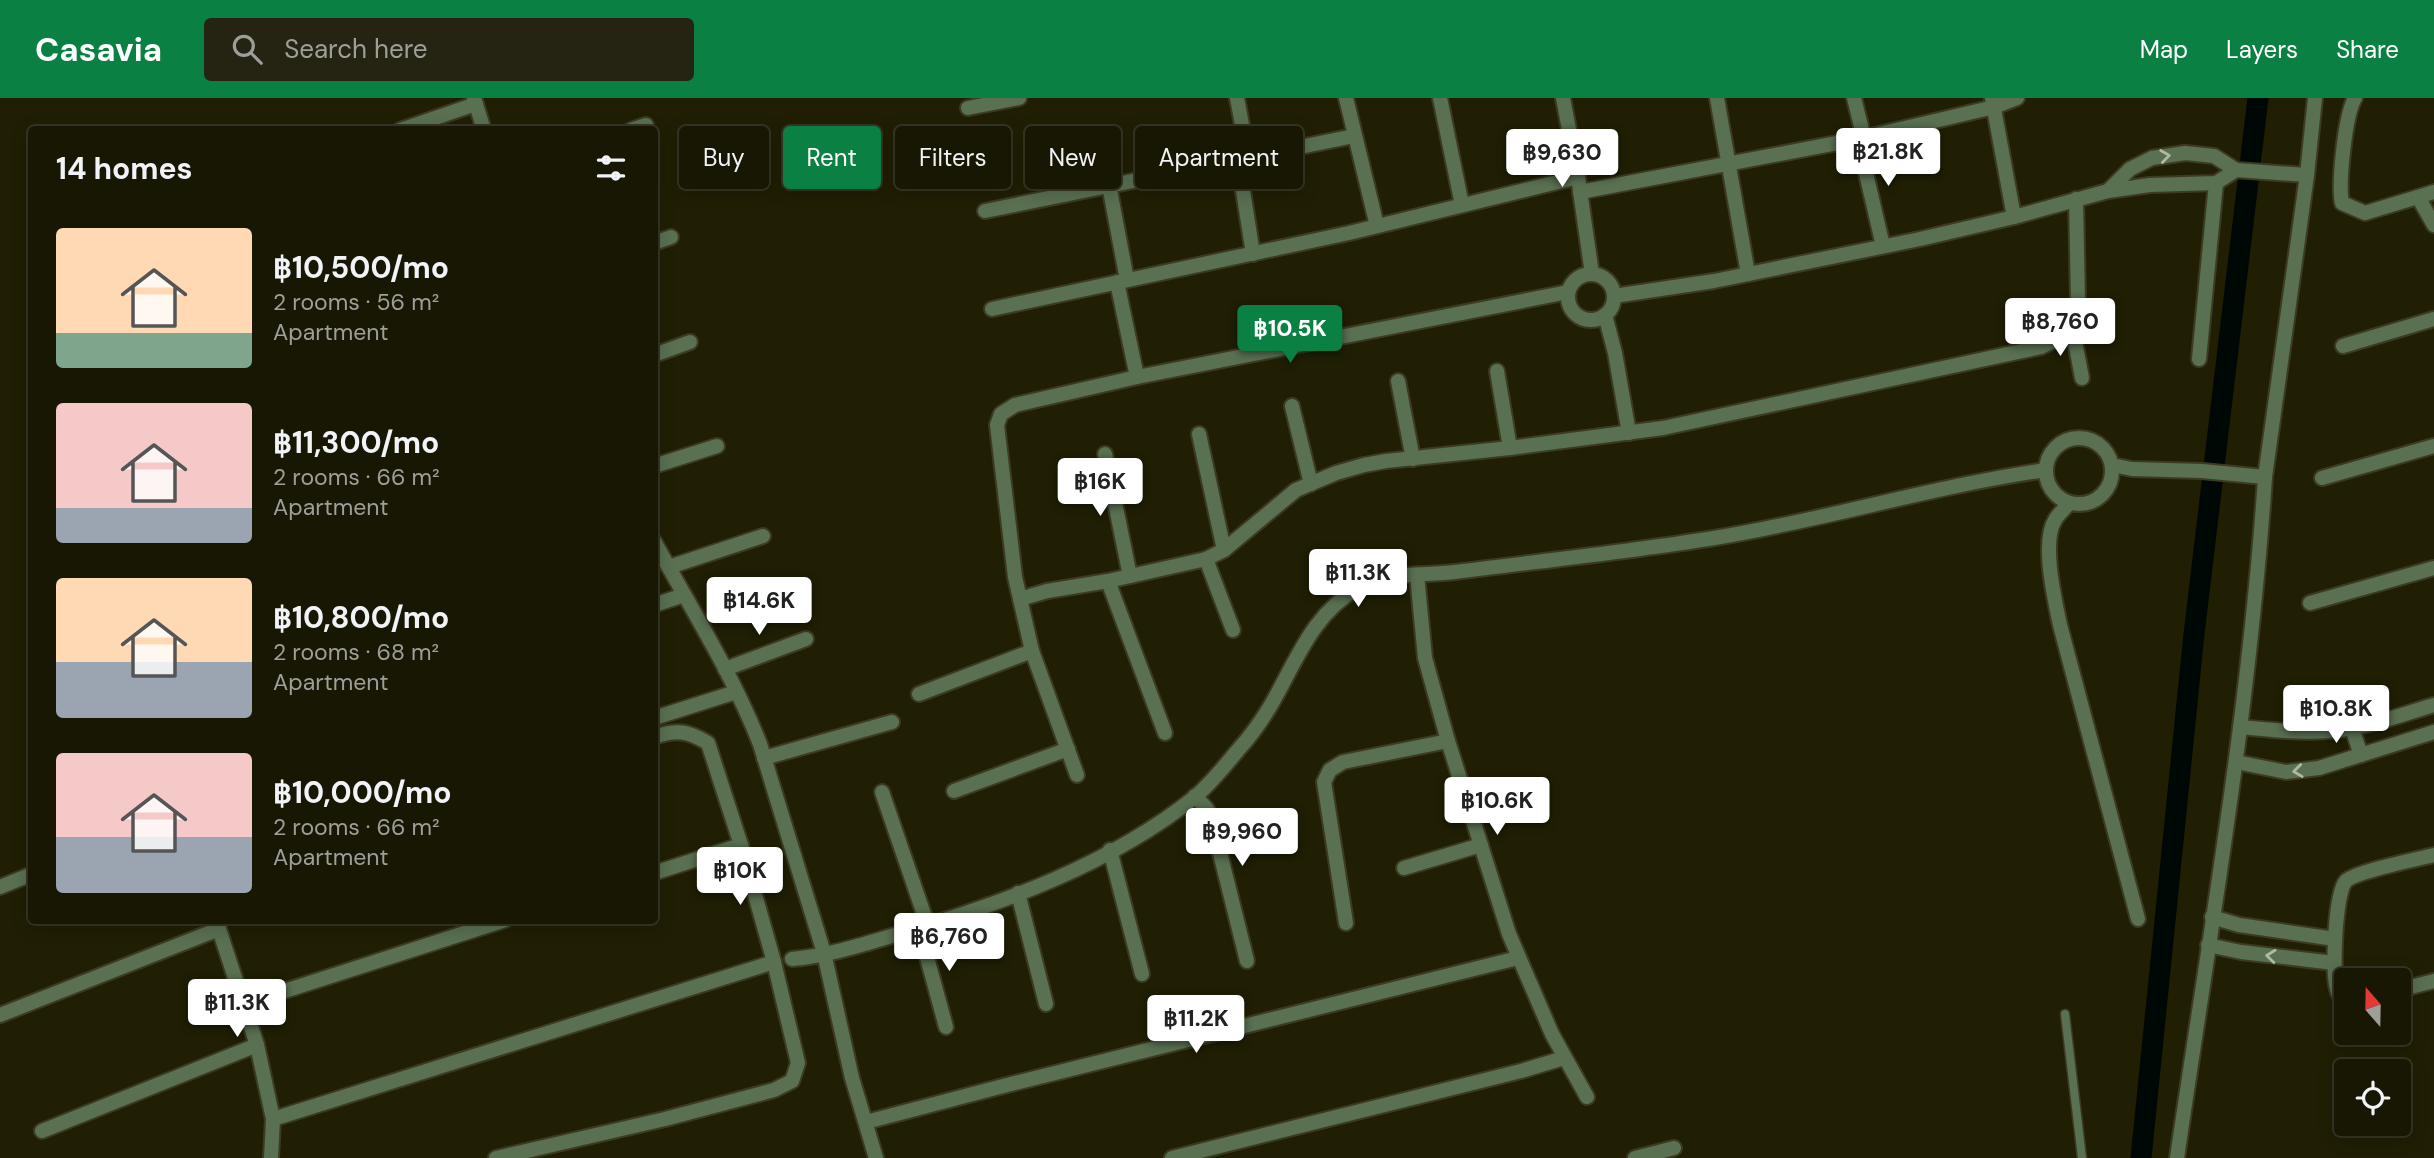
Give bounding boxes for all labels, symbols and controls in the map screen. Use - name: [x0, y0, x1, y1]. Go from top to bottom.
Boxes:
- search box: [204, 18, 694, 81]
- text: Casavia: [35, 28, 162, 71]
- icon: search: [228, 30, 266, 68]
- text: Search here: [284, 32, 428, 66]
- text: Map: [2140, 34, 2188, 65]
- text: Layers: [2226, 34, 2298, 65]
- text: Share: [2336, 34, 2399, 65]
- chip: Buy: [679, 126, 769, 189]
- chip: Rent: [783, 126, 881, 189]
- chip: Filters: [895, 126, 1011, 189]
- chip: New: [1025, 126, 1121, 189]
- chip: Apartment: [1135, 126, 1303, 189]
- pin: ฿21.8K: [1831, 129, 1945, 188]
- pin: ฿9,630: [1505, 130, 1619, 189]
- text: ฿21.8K: [1852, 136, 1924, 166]
- text: ฿9,630: [1522, 137, 1602, 167]
- text: 14 homes: [56, 149, 193, 188]
- icon: filters: [592, 149, 630, 187]
- one-way arrow: [2159, 149, 2171, 164]
- text: ฿10,500/mo: [273, 248, 449, 287]
- icon: home: [112, 256, 196, 340]
- text: 2 rooms · 56 m²: [273, 287, 439, 317]
- pin: ฿8,760: [2003, 299, 2117, 358]
- pin: ฿10.5K: [1233, 306, 1347, 365]
- text: ฿8,760: [2021, 306, 2099, 336]
- text: ฿10.5K: [1253, 313, 1327, 343]
- text: Apartment: [273, 317, 388, 347]
- text: ฿11,300/mo: [273, 423, 439, 462]
- icon: home: [112, 431, 196, 515]
- pin: ฿16K: [1059, 458, 1141, 518]
- text: 2 rooms · 66 m²: [273, 462, 440, 492]
- text: ฿16K: [1074, 466, 1126, 496]
- text: Apartment: [273, 492, 388, 522]
- pin: ฿11.3K: [1301, 550, 1415, 609]
- text: ฿11.3K: [1325, 557, 1391, 587]
- pin: ฿14.6K: [702, 578, 816, 637]
- text: ฿14.6K: [723, 585, 795, 615]
- text: ฿10,800/mo: [273, 598, 449, 637]
- icon: home: [112, 606, 196, 690]
- text: 2 rooms · 68 m²: [273, 637, 439, 667]
- text: Apartment: [273, 667, 388, 697]
- pin: ฿10.8K: [2279, 686, 2393, 745]
- text: ฿10.8K: [2299, 693, 2373, 723]
- one-way arrow: [2292, 763, 2304, 778]
- text: ฿10,000/mo: [273, 773, 452, 812]
- pin: ฿10.6K: [1440, 778, 1554, 837]
- icon: home: [112, 781, 196, 865]
- text: ฿10.6K: [1461, 785, 1533, 815]
- pin: ฿9,960: [1185, 808, 1299, 868]
- text: 2 rooms · 66 m²: [273, 812, 440, 842]
- text: ฿9,960: [1202, 816, 1282, 846]
- text: Apartment: [273, 842, 388, 872]
- pin: ฿10K: [699, 848, 781, 907]
- text: ฿10K: [713, 855, 767, 885]
- pin: ฿6,760: [892, 914, 1006, 973]
- text: ฿6,760: [910, 921, 988, 951]
- one-way arrow: [2265, 948, 2276, 963]
- north arrow: [2334, 968, 2412, 1045]
- map controls: [2334, 968, 2411, 1136]
- pin: ฿11.3K: [180, 979, 294, 1039]
- text: ฿11.3K: [204, 987, 270, 1017]
- pin: ฿11.2K: [1139, 996, 1253, 1055]
- text: ฿11.2K: [1163, 1003, 1229, 1033]
- button: locate: [2334, 1059, 2411, 1136]

